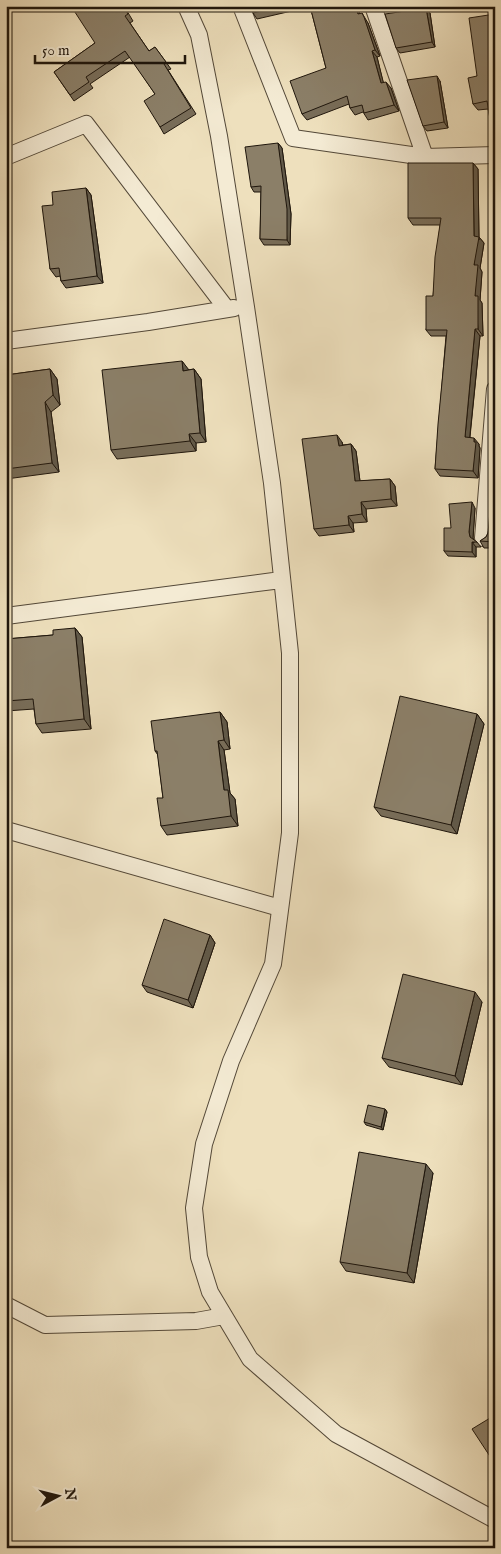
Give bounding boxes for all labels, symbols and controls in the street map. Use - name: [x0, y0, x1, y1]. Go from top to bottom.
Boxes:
- scale bar: [35, 32, 185, 64]
- text: 50 m: [42, 41, 70, 60]
- north arrow: [32, 1472, 82, 1522]
- text: N: [60, 1486, 80, 1502]

